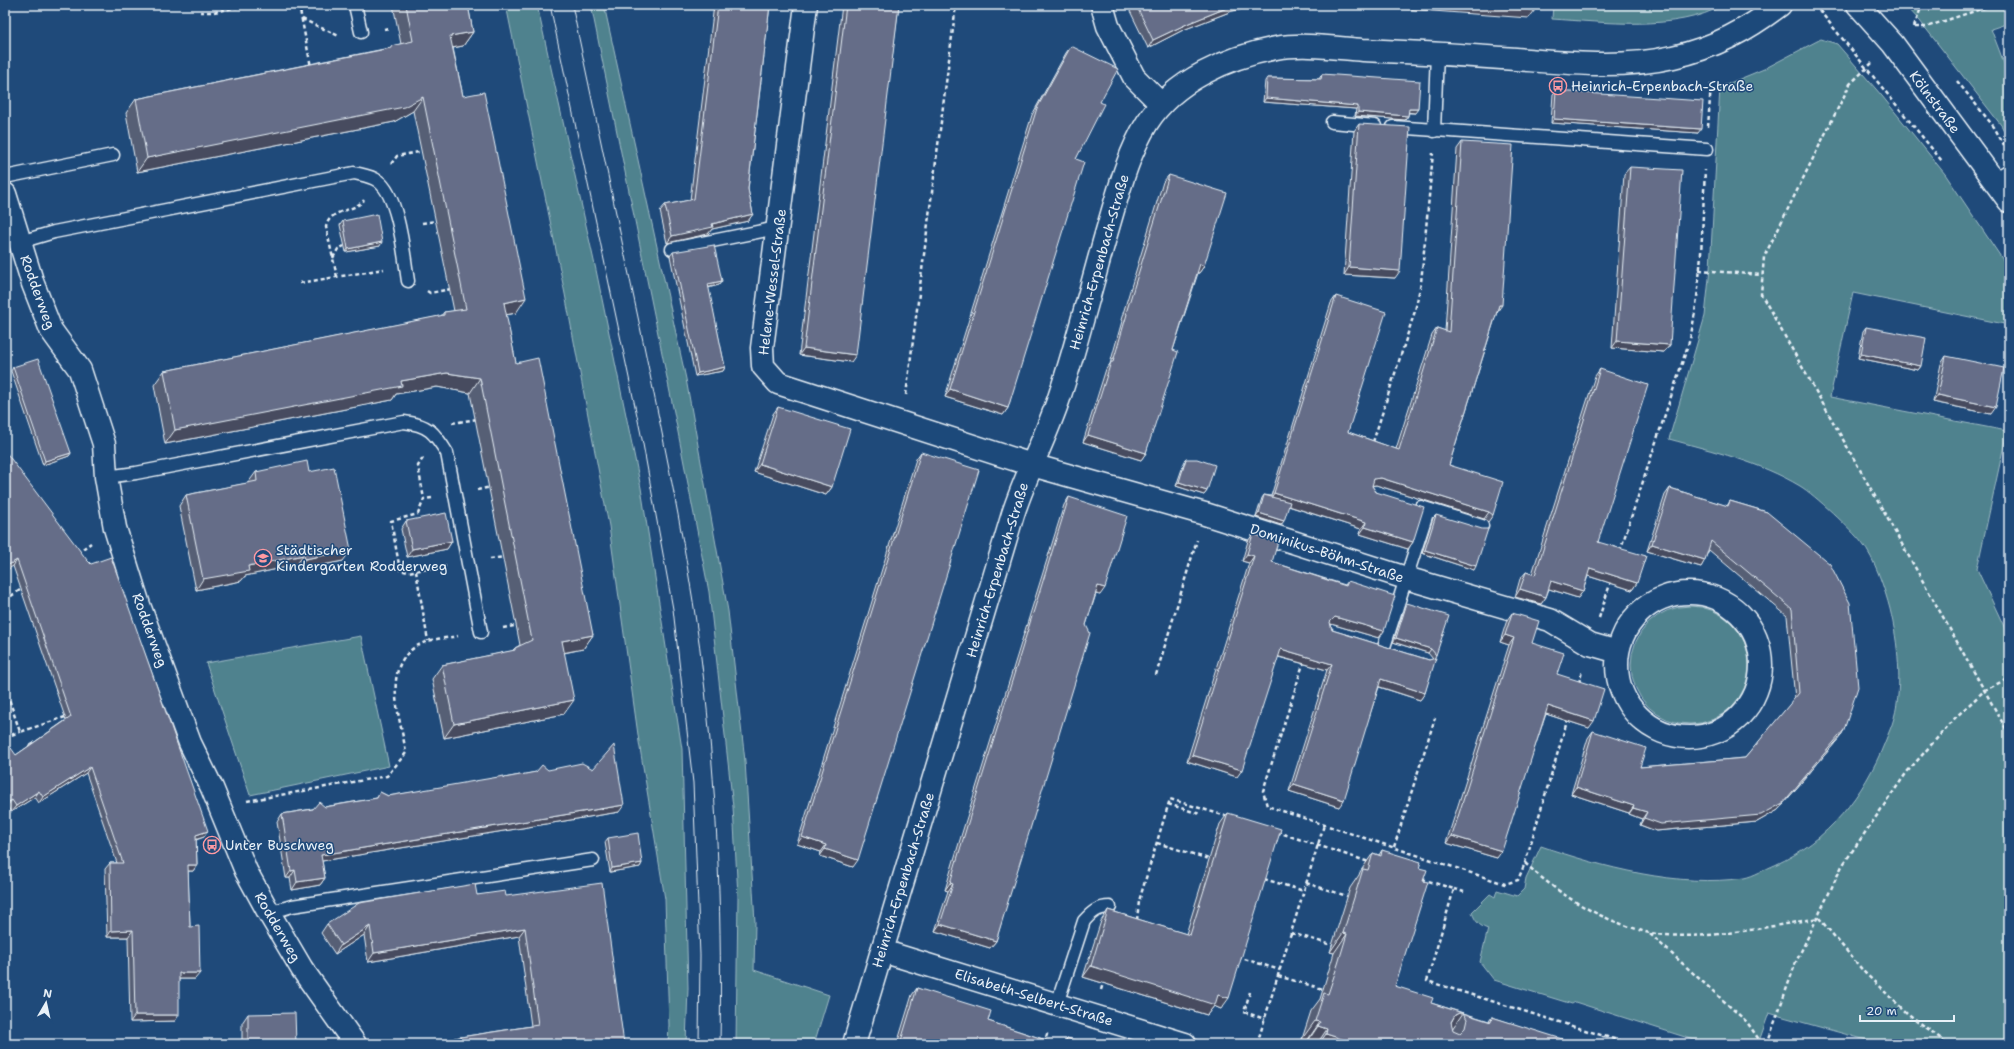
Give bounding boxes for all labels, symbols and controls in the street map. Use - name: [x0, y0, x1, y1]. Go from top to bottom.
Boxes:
- street label: Kölnstraße: [1906, 67, 1964, 137]
- bus stop icon: Heinrich-Erpenbach-Straße: [1548, 76, 1568, 96]
- place label: Heinrich-Erpenbach-Straße: [1571, 77, 1753, 95]
- street label: Heinrich-Erpenbach-Straße: [1065, 172, 1133, 352]
- street label: Helene-Wessel-Straße: [754, 208, 790, 356]
- street label: Rodderweg: [16, 252, 60, 332]
- street label: Heinrich-Erpenbach-Straße: [962, 480, 1032, 660]
- street label: Dominikus-Böhm-Straße: [1248, 520, 1406, 586]
- place label: Städtischer Kindergarten Rodderweg: [276, 541, 447, 575]
- school or university icon: Städtischer Kindergarten Rodderweg: [253, 548, 273, 568]
- street label: Rodderweg: [128, 590, 172, 670]
- street label: Heinrich-Erpenbach-Straße: [868, 790, 938, 970]
- bus stop icon: Unter Buschweg: [202, 835, 222, 855]
- place label: Unter Buschweg: [225, 836, 334, 854]
- street label: Rodderweg: [251, 889, 305, 965]
- street label: Elisabeth-Selbert-Straße: [953, 964, 1115, 1030]
- north arrow: [26, 983, 66, 1023]
- text: N: [42, 986, 53, 1002]
- scale bar: [1860, 997, 1954, 1023]
- text: 20 m: [1866, 1003, 1897, 1019]

